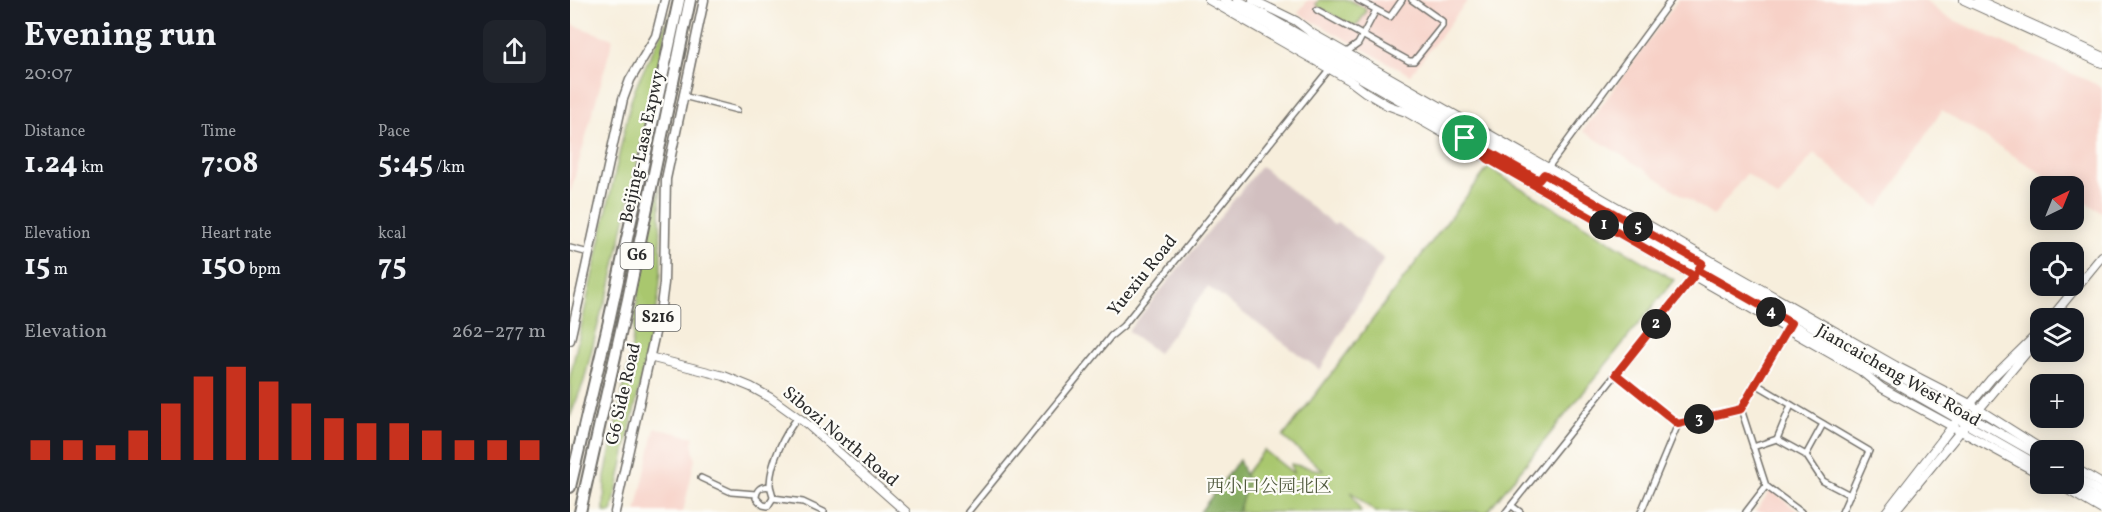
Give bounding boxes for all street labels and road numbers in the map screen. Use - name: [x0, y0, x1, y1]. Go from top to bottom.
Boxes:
- street label: Beijing-Lasa Expwy: [615, 68, 671, 226]
- street label: Yuexiu Road: [1102, 230, 1184, 322]
- road number: G6: [620, 243, 654, 269]
- road number: S216: [636, 305, 680, 331]
- street label: Jiancaicheng West Road: [1811, 318, 1985, 434]
- street label: G6 Side Road: [600, 340, 648, 448]
- street label: Sibozi North Road: [777, 381, 903, 493]

